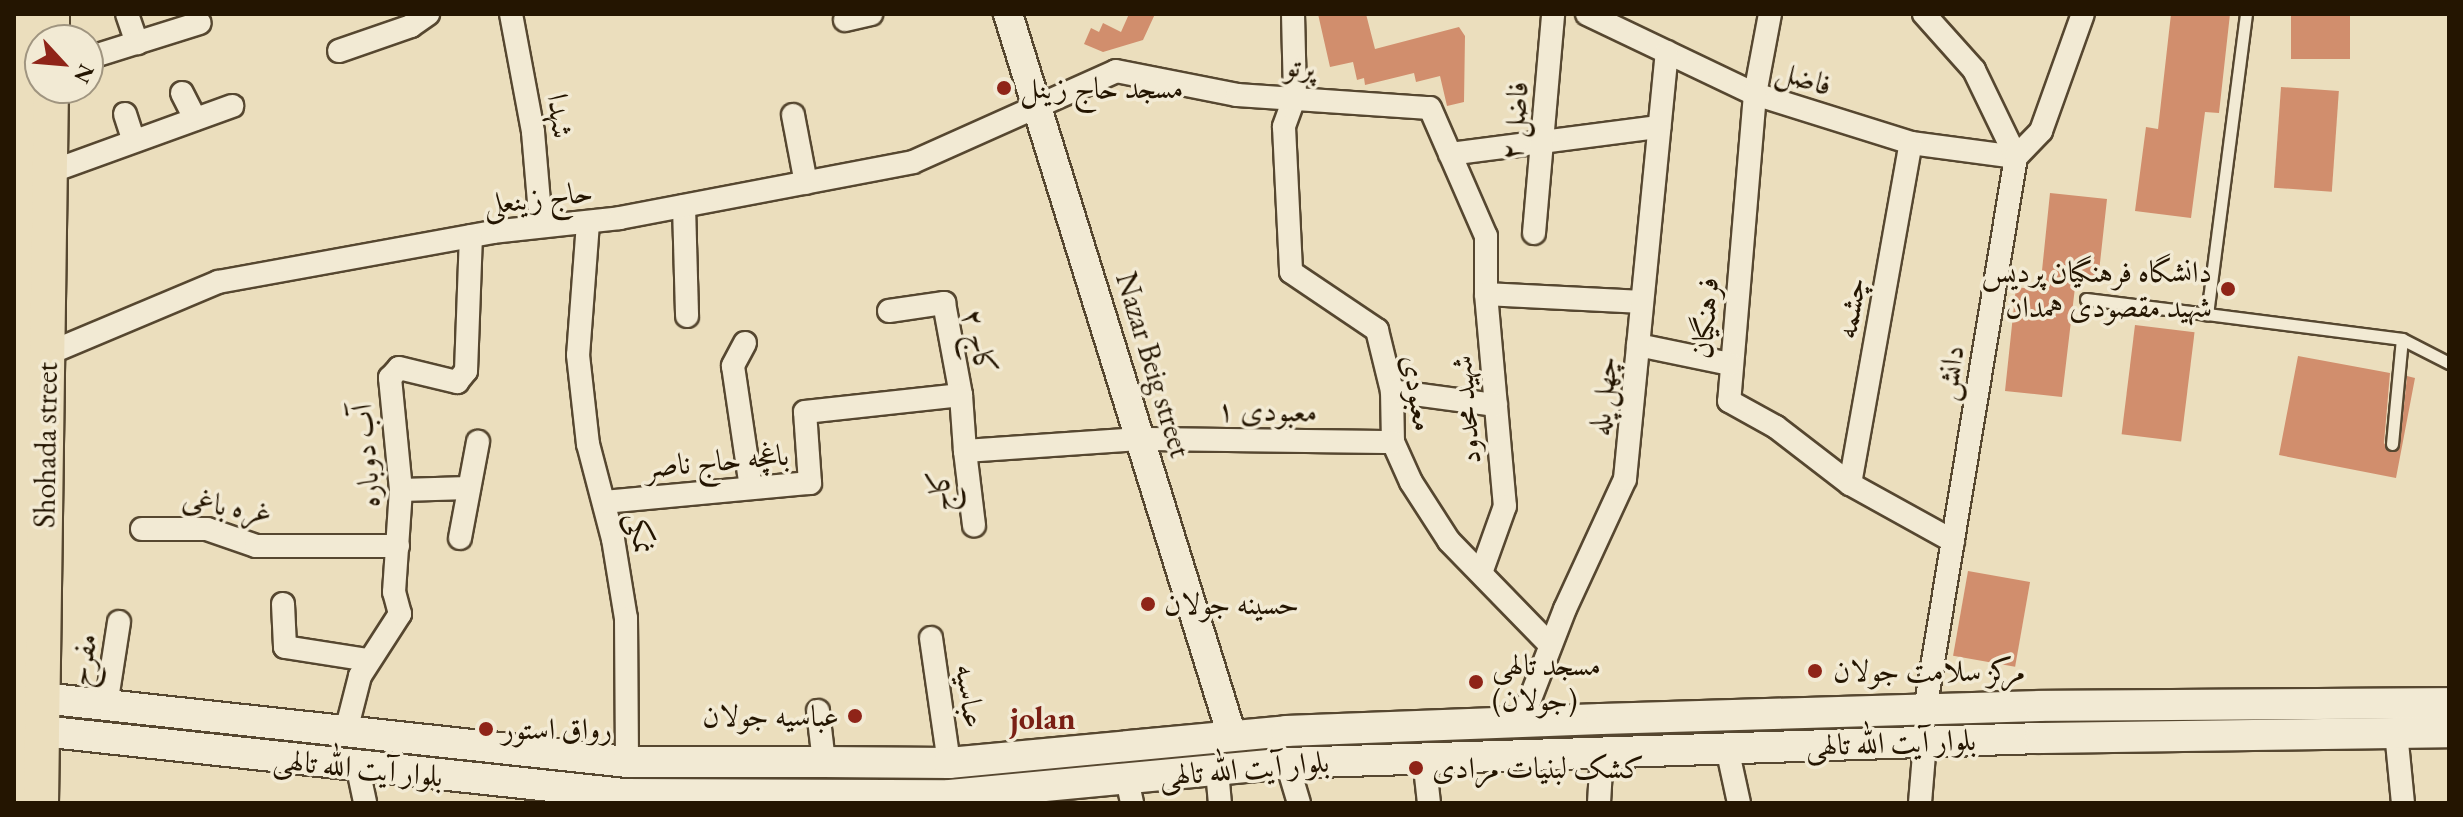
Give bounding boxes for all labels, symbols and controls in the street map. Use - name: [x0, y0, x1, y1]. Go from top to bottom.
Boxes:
- north arrow: [24, 24, 104, 104]
- street label: پرتو: [1284, 48, 1316, 86]
- street label: فاضل: [1772, 52, 1836, 104]
- text: N: [67, 60, 101, 88]
- place label: مسجد حاج زینل: [1020, 70, 1183, 106]
- marker: مسجد حاج زینل: [995, 79, 1013, 97]
- street label: فاضل ۲: [1494, 80, 1536, 162]
- street label: شهدا: [539, 91, 581, 141]
- street label: حاج زینعلی: [481, 173, 595, 223]
- place label: دانشگاه فرهنگیان پردیس شهید مقصودی همدان: [1981, 254, 2212, 324]
- street label: Nazar Beig street: [1108, 268, 1198, 462]
- street label: چشمه: [1828, 274, 1874, 342]
- street label: فرهنگیان: [1684, 276, 1726, 360]
- marker: دانشگاه فرهنگیان پردیس شهید مقصودی همدان: [2219, 280, 2237, 298]
- street label: کاج ۲: [953, 305, 1005, 379]
- street label: دانش: [1928, 343, 1972, 403]
- street label: معبودی: [1394, 352, 1442, 434]
- street label: شهید محدود: [1443, 354, 1489, 466]
- street label: چهل پله: [1581, 354, 1625, 438]
- street label: Shohada street: [27, 362, 65, 528]
- street label: معبودی ۱: [1217, 392, 1317, 430]
- street label: آب دوباره: [344, 403, 388, 509]
- street label: باغچه حاج ناصر: [644, 437, 790, 485]
- street label: کاج: [920, 468, 960, 514]
- street label: غره باغی: [180, 481, 274, 531]
- street label: نمکی: [619, 509, 663, 557]
- place label: حسینه جولان: [1164, 586, 1299, 622]
- marker: حسینه جولان: [1139, 595, 1157, 613]
- street label: مفرح: [61, 631, 105, 689]
- place label: مسجد تالهی (جولان): [1492, 647, 1601, 718]
- place label: مرکز سلامت جولان: [1833, 653, 2025, 689]
- marker: مرکز سلامت جولان: [1804, 660, 1826, 682]
- street label: عباسیه: [948, 662, 992, 730]
- marker: مسجد تالهی (جولان): [1467, 673, 1485, 691]
- place label: عباسیه جولان: [702, 698, 839, 734]
- district label: jolan: [1010, 699, 1076, 737]
- marker: عباسیه جولان: [846, 707, 864, 725]
- place label: رواق استور: [502, 711, 612, 747]
- marker: رواق استور: [477, 720, 495, 738]
- street label: بلوار آیت الله تالهی: [1805, 722, 1977, 764]
- street label: بلوار آیت الله تالهی: [271, 741, 445, 795]
- street label: بلوار آیت الله تالهی: [1157, 744, 1331, 794]
- place label: کشک لبنیات مرادی: [1432, 750, 1644, 786]
- marker: کشک لبنیات مرادی: [1407, 759, 1425, 777]

